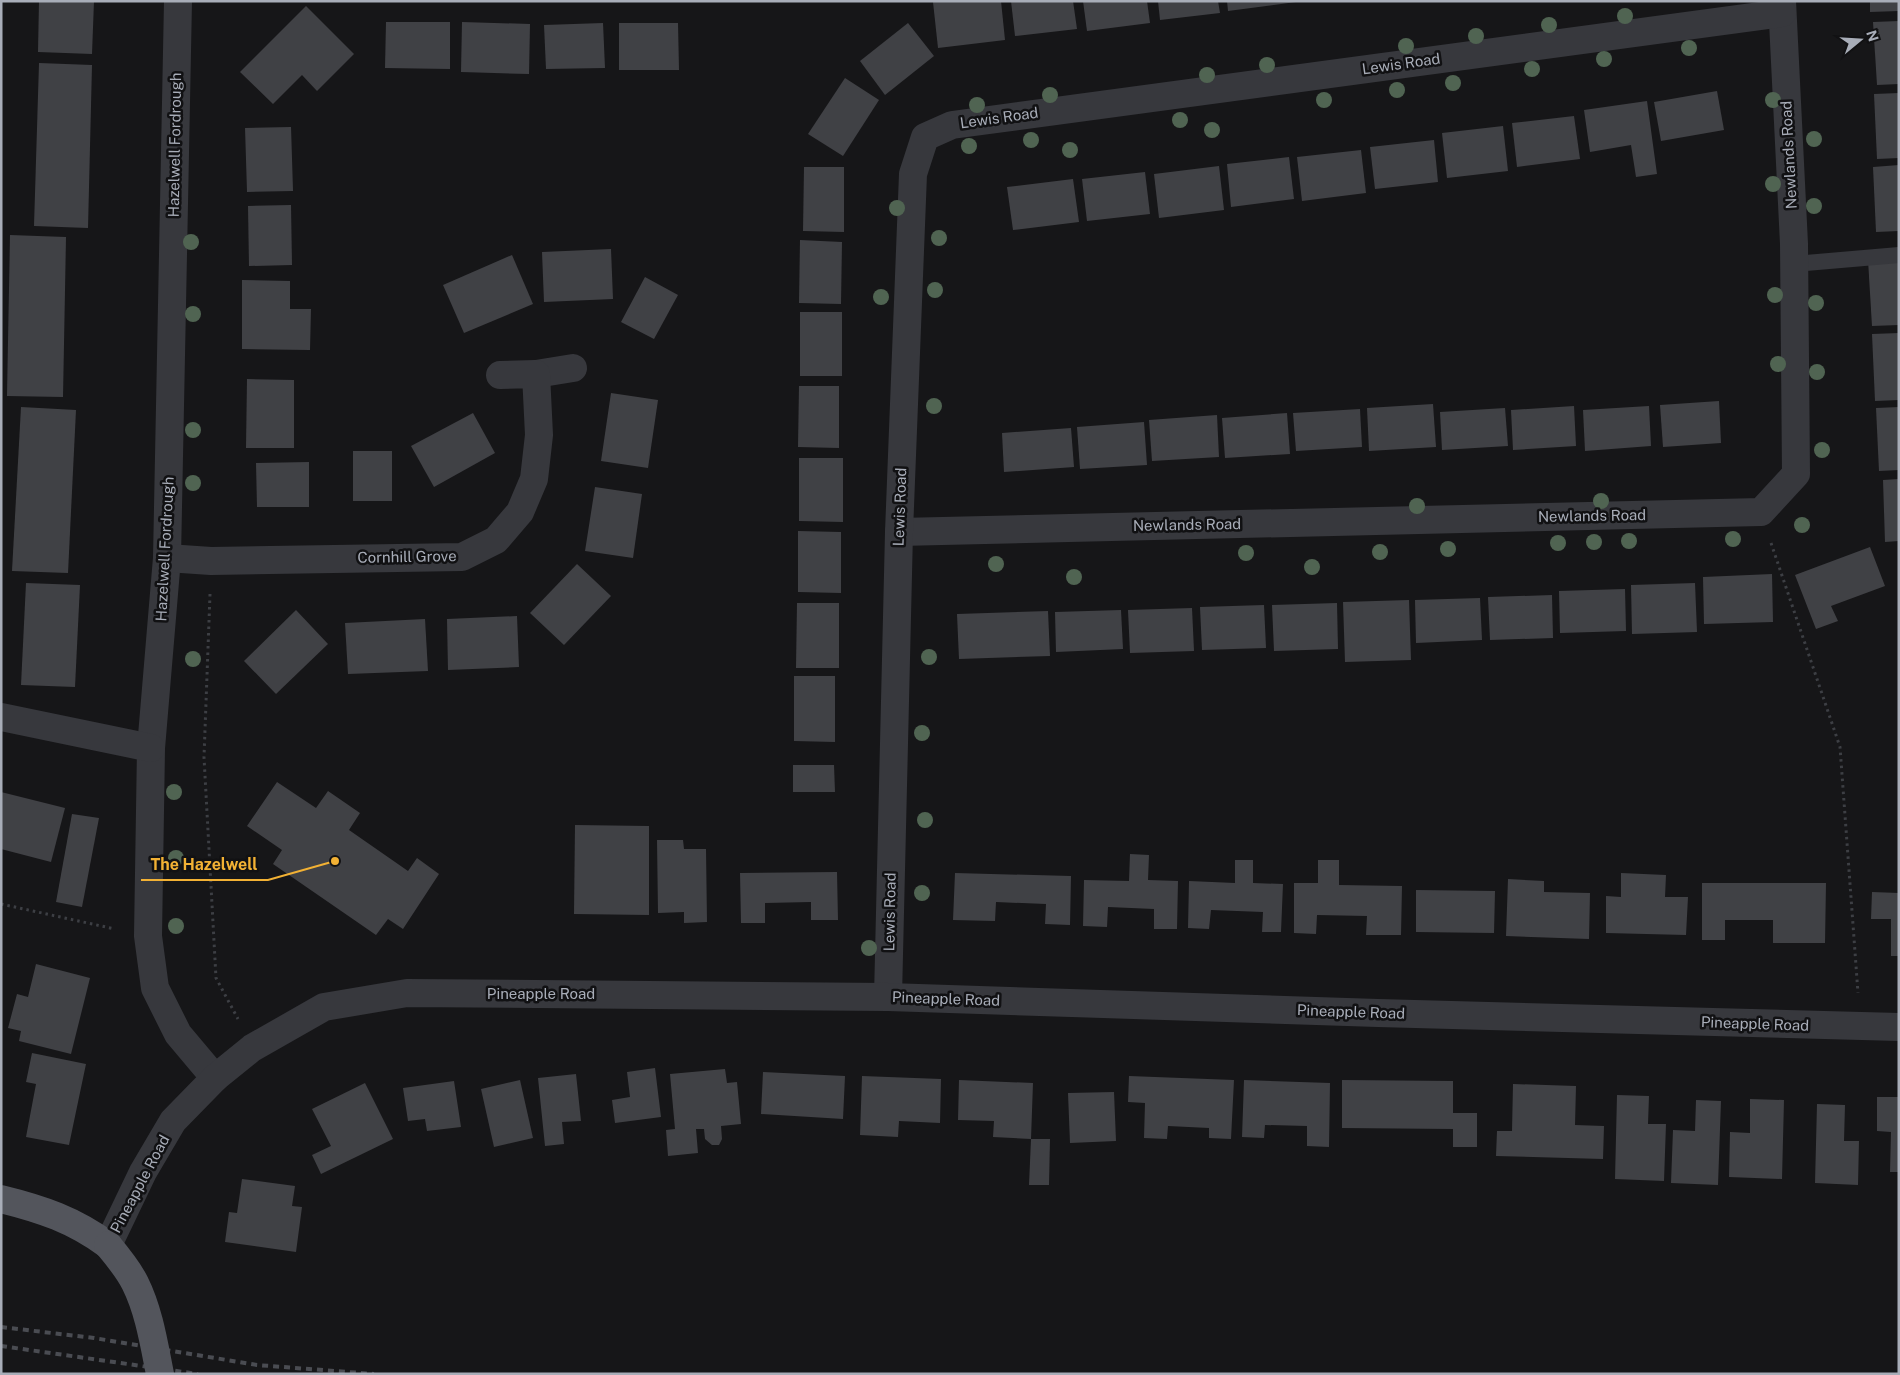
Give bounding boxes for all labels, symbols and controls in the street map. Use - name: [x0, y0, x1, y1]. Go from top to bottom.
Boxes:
- north arrow: [1835, 15, 1885, 65]
- text: N: [1863, 28, 1882, 44]
- street label: Lewis Road: [1361, 50, 1441, 77]
- street label: Hazelwell Fordrough: [165, 72, 184, 218]
- street label: Newlands Road: [1777, 100, 1800, 210]
- street label: Lewis Road: [959, 104, 1039, 131]
- street label: Lewis Road: [890, 467, 909, 547]
- street label: Hazelwell Fordrough: [152, 476, 177, 622]
- street label: Newlands Road: [1538, 506, 1646, 525]
- street label: Newlands Road: [1133, 515, 1241, 534]
- street label: Cornhill Grove: [357, 547, 457, 566]
- callout: The Hazelwell: [141, 849, 268, 880]
- text: The Hazelwell: [150, 855, 258, 874]
- street label: Lewis Road: [880, 872, 899, 952]
- street label: Pineapple Road: [487, 985, 595, 1002]
- street label: Pineapple Road: [892, 988, 1000, 1009]
- street label: Pineapple Road: [1297, 1001, 1405, 1022]
- street label: Pineapple Road: [1701, 1013, 1809, 1034]
- street label: Pineapple Road: [107, 1132, 172, 1236]

